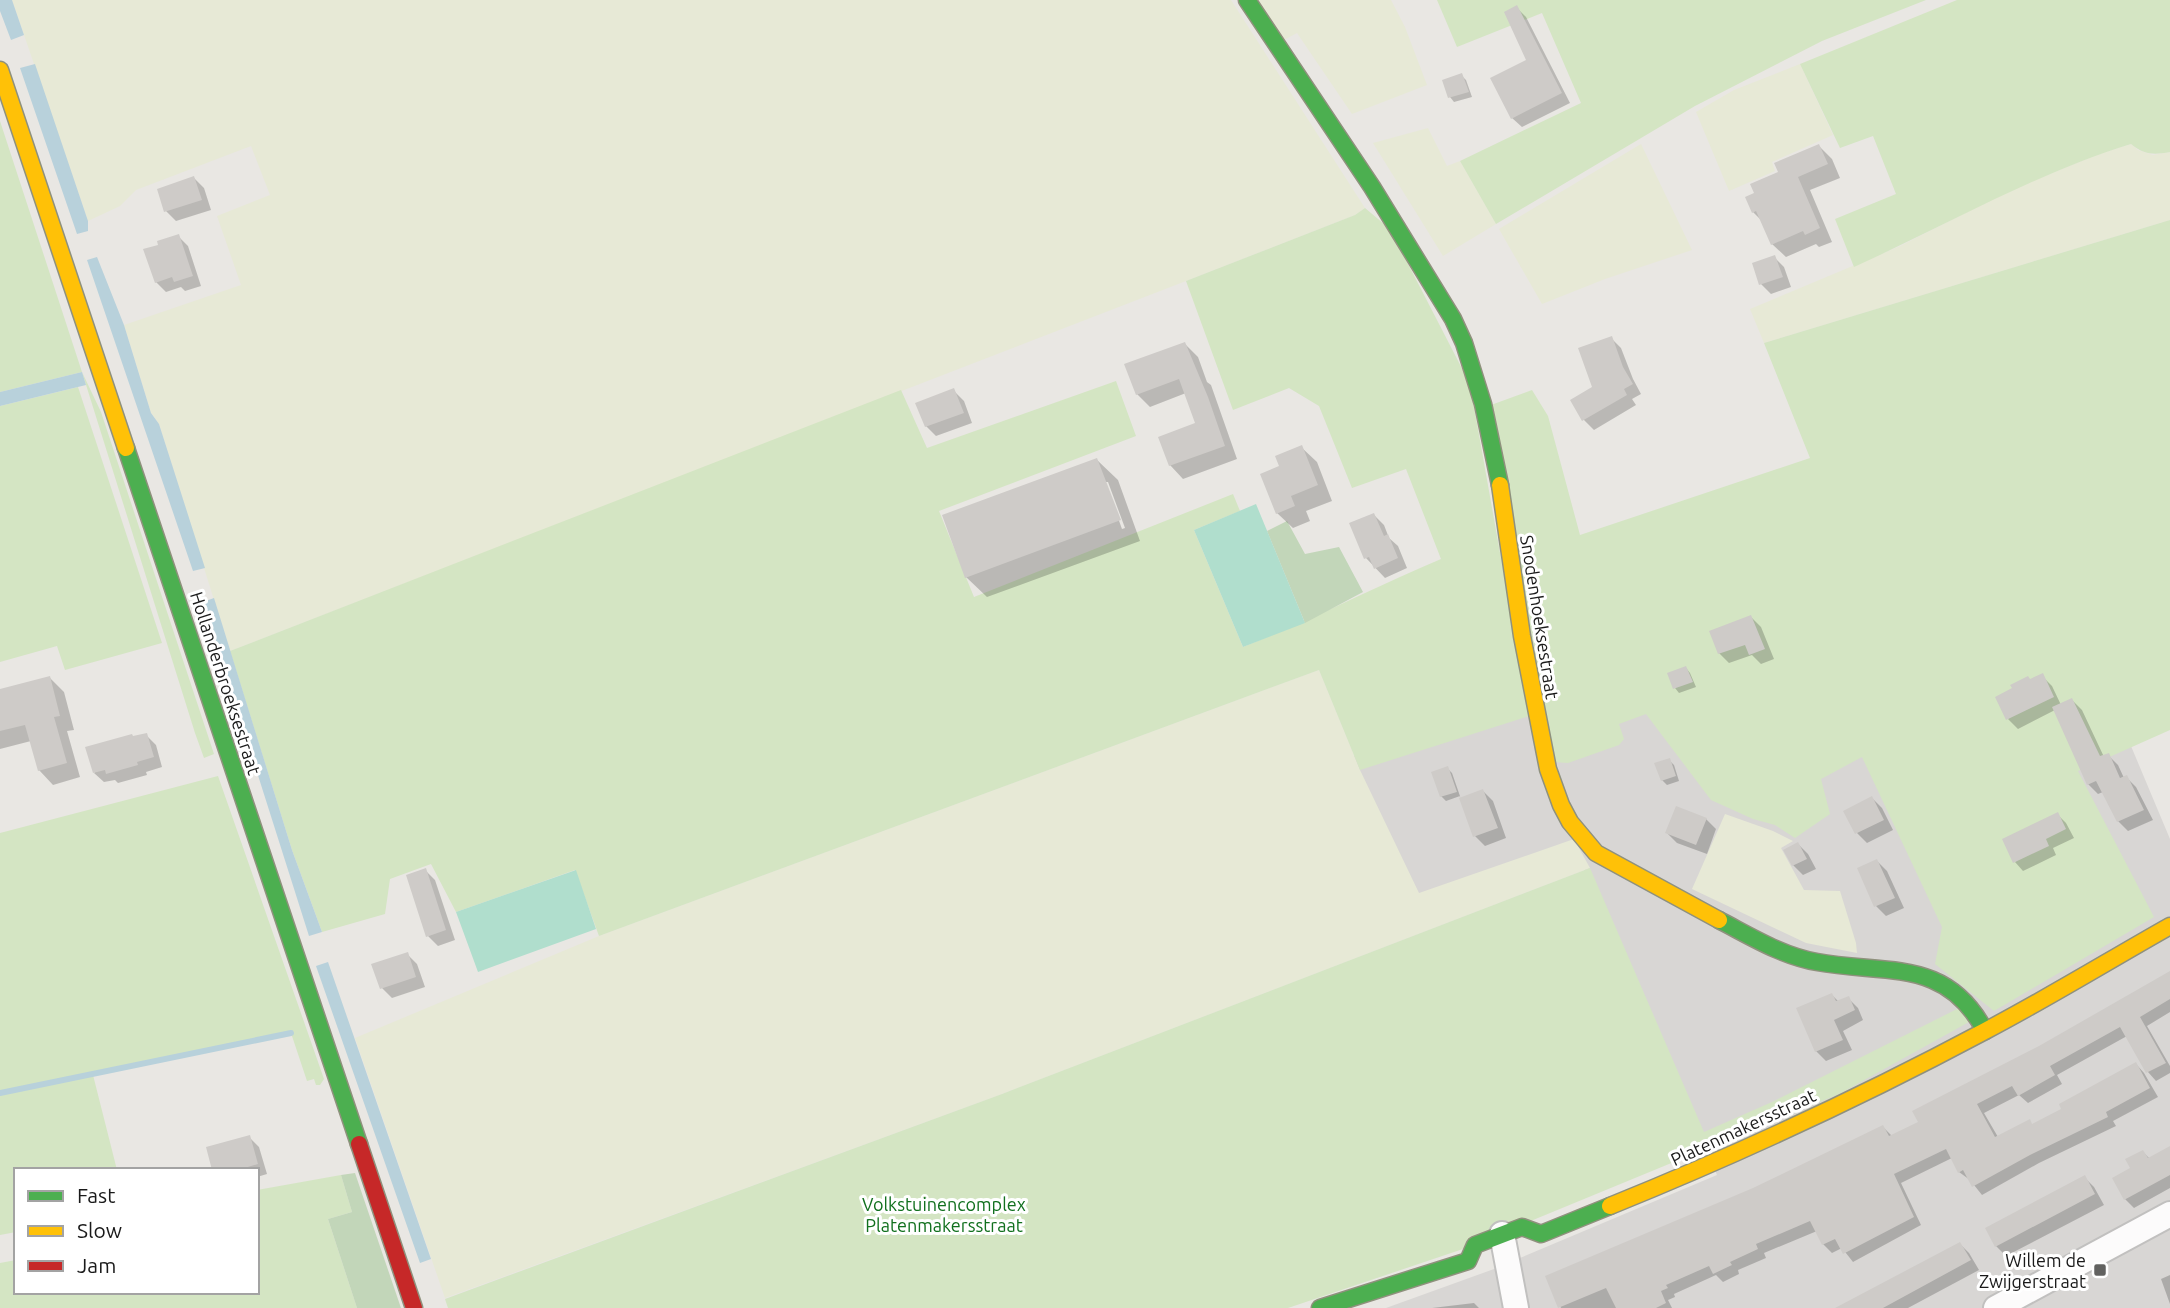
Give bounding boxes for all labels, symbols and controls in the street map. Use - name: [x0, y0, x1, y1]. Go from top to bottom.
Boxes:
- street label: Snodenhoeksestraat: [1517, 534, 1563, 700]
- street label: Hollanderbroeksestraat: [187, 589, 265, 777]
- street label: Platenmakersstraat: [1667, 1085, 1819, 1169]
- legend: [14, 1168, 259, 1294]
- text: Fast: [77, 1183, 115, 1207]
- park label: Volkstuinencomplex Platenmakersstraat: [862, 1194, 1026, 1235]
- text: Slow: [77, 1218, 122, 1242]
- place label: Willem de Zwijgerstraat: [1979, 1250, 2086, 1291]
- text: Jam: [77, 1253, 116, 1277]
- marker: Willem de Zwijgerstraat: [2092, 1262, 2108, 1278]

